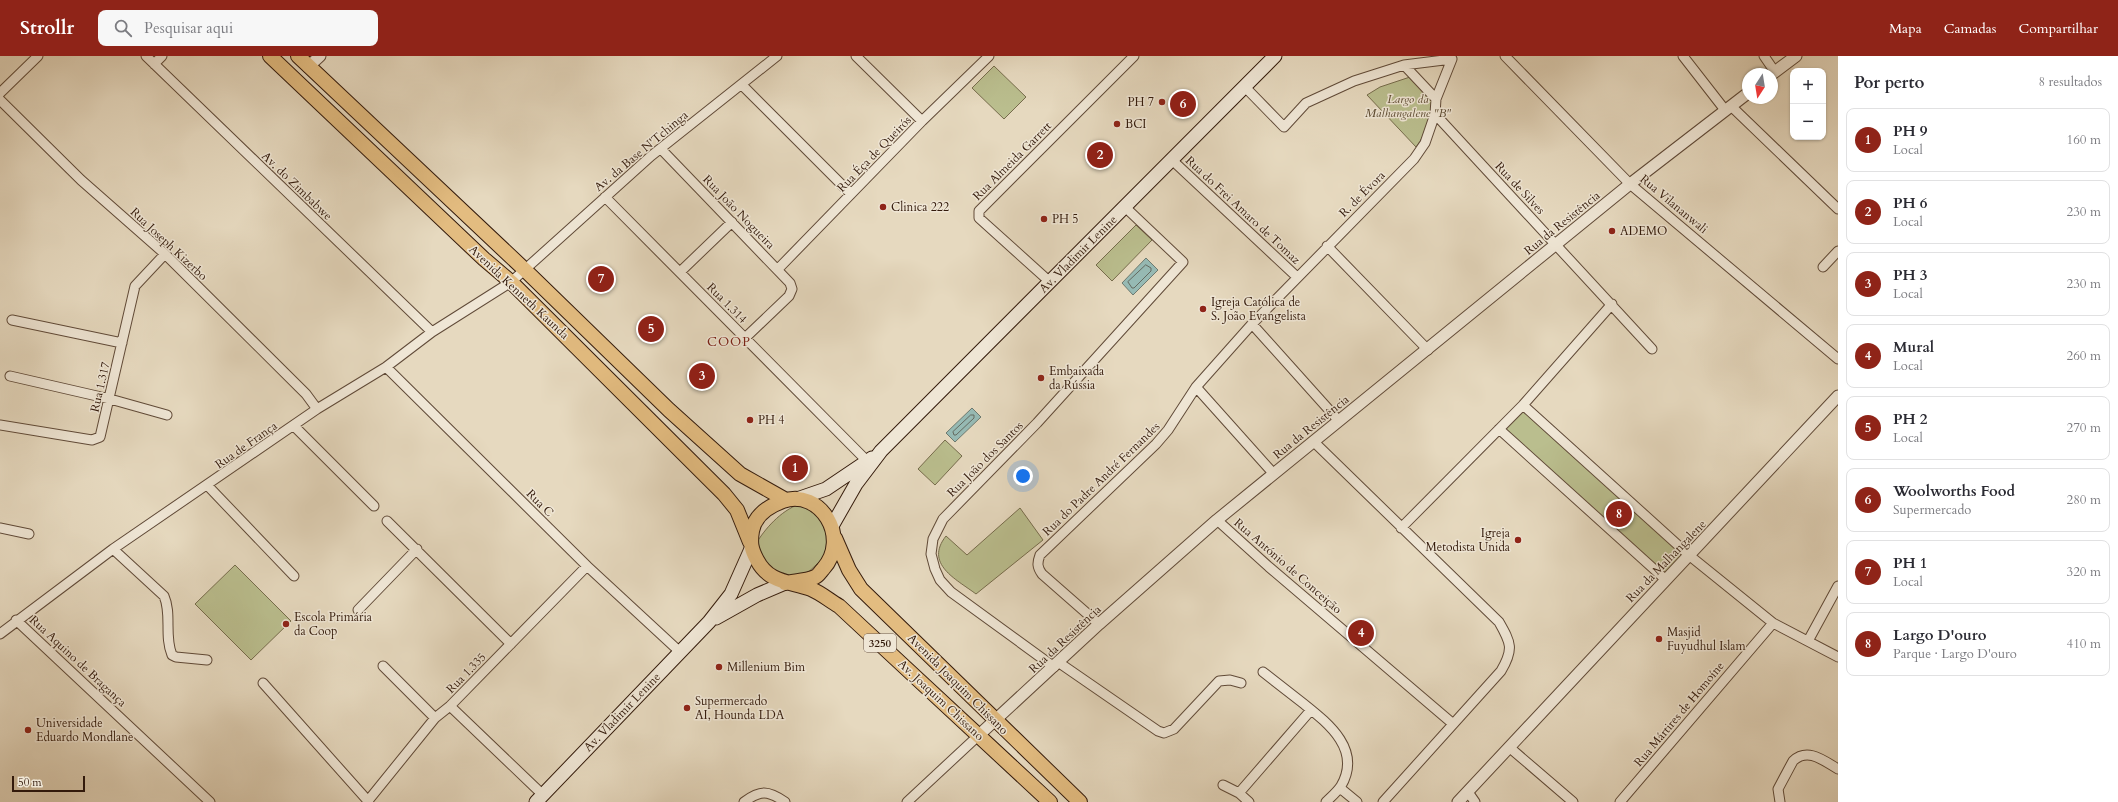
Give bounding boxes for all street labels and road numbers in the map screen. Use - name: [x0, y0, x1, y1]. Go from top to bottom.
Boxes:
- street label: Av. da Base N'Tchinga: [591, 107, 692, 195]
- street label: Rua Éça de Queirós: [833, 112, 915, 196]
- street label: Rua Almeida Garrett: [969, 118, 1055, 204]
- street label: Av. do Zimbabwe: [258, 148, 336, 224]
- street label: Rua do Frei Amaro de Tomaz: [1182, 152, 1304, 268]
- street label: Rua de Silves: [1492, 158, 1548, 218]
- street label: R. de Évora: [1335, 166, 1389, 221]
- street label: Rua João Nogueira: [699, 171, 779, 253]
- street label: Rua Vilananwali: [1637, 171, 1712, 237]
- street label: Rua da Resistência: [1521, 187, 1604, 259]
- street label: Rua Joseph Kizerbo: [127, 204, 211, 284]
- street label: Av. Vladimir Lenine: [1036, 212, 1120, 296]
- street label: Avenida Kenneth Kaunda: [466, 241, 573, 343]
- street label: Rua 1.314: [703, 279, 751, 327]
- street label: Rua 1.317: [86, 360, 114, 414]
- street label: Rua da Resistência: [1270, 391, 1353, 463]
- street label: Rua de França: [212, 417, 281, 472]
- street label: Rua João dos Santos: [944, 418, 1026, 500]
- street label: Rua do Padre André Fernandes: [1039, 419, 1163, 539]
- street label: Rua C: [523, 486, 557, 520]
- street label: Rua António de Conceição: [1231, 515, 1346, 618]
- street label: Rua da Malhangalene: [1622, 516, 1710, 606]
- street label: Rua da Resistência: [1025, 601, 1105, 677]
- street label: Rua Aquino de Bragança: [26, 612, 130, 711]
- street label: Avenida Joaquim Chissano: [904, 630, 1012, 738]
- road number: 3250: [864, 634, 896, 652]
- street label: Rua 1.335: [443, 649, 489, 697]
- street label: Av. Joaquim Chissano: [895, 656, 988, 744]
- street label: Rua Mártires de Homoíne: [1630, 658, 1728, 770]
- street label: Av. Vladimir Lenine: [580, 669, 664, 755]

